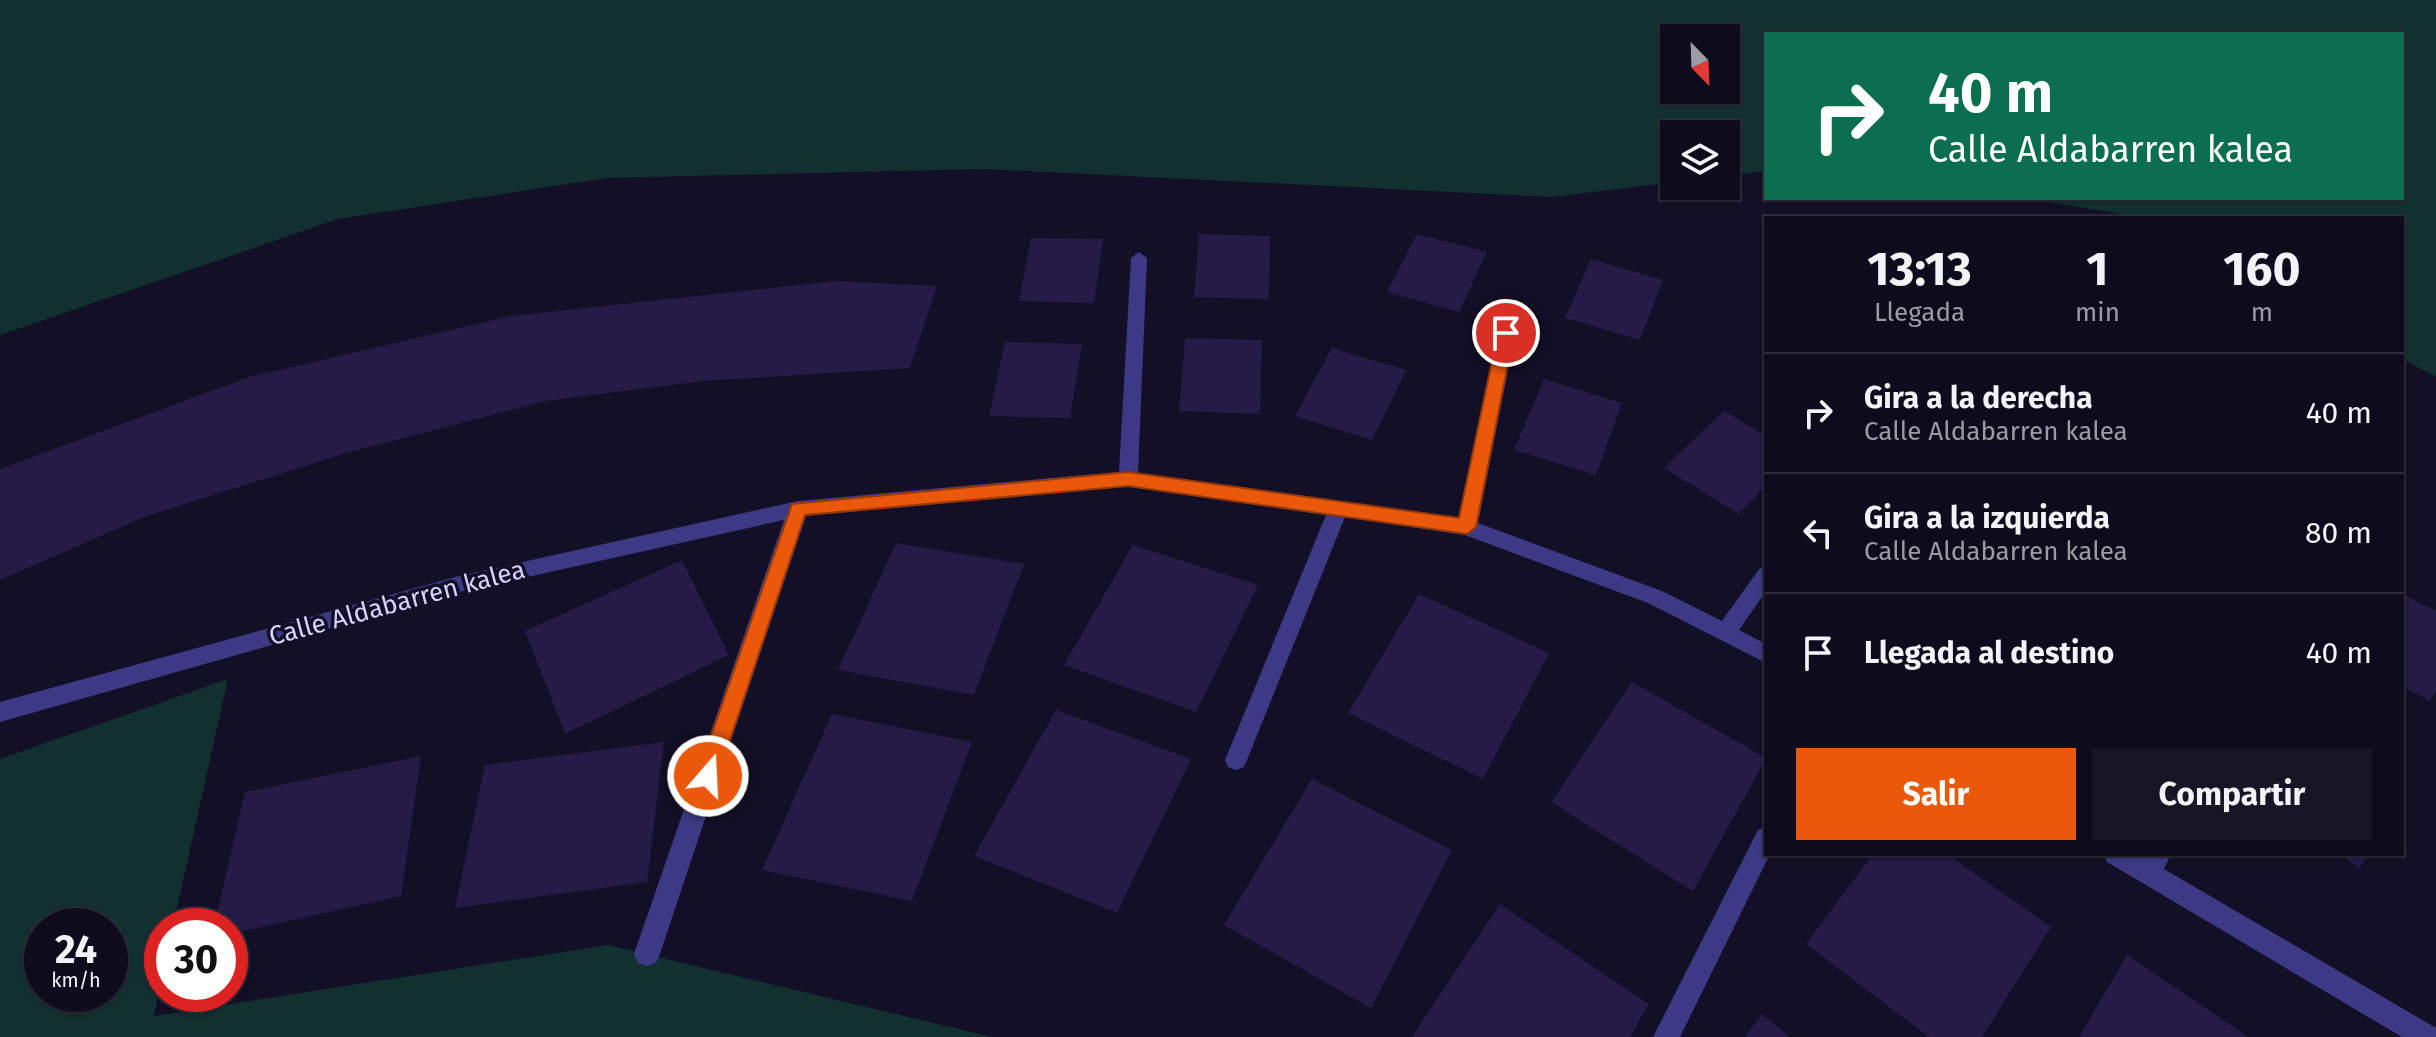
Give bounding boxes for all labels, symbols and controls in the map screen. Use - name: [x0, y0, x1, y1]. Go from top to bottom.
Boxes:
- north arrow: [1660, 24, 1740, 104]
- map controls: [1660, 24, 1740, 200]
- text: 40 m: [1928, 60, 2053, 127]
- icon: right: [1796, 64, 1900, 168]
- button: layers: [1660, 120, 1740, 200]
- text: Calle Aldabarren kalea: [1928, 128, 2293, 172]
- text: 13:13: [1867, 240, 1972, 298]
- text: 1: [2086, 240, 2109, 298]
- text: 160: [2223, 240, 2301, 298]
- text: Llegada: [1874, 297, 1965, 328]
- text: min: [2075, 297, 2120, 328]
- text: m: [2251, 297, 2273, 328]
- pin: [1472, 299, 1540, 367]
- icon: arrive: [1484, 311, 1528, 355]
- text: Gira a la derecha: [1864, 380, 2093, 416]
- icon: right: [1796, 391, 1840, 435]
- text: 40 m: [2306, 395, 2372, 431]
- text: Calle Aldabarren kalea: [1864, 416, 2128, 447]
- text: Gira a la izquierda: [1864, 500, 2110, 536]
- icon: left: [1796, 511, 1840, 555]
- text: 80 m: [2305, 515, 2372, 551]
- text: Calle Aldabarren kalea: [1864, 536, 2128, 567]
- street label: Calle Aldabarren kalea: [266, 554, 528, 652]
- icon: arrive: [1796, 631, 1840, 675]
- text: Llegada al destino: [1864, 635, 2114, 671]
- text: 40 m: [2306, 635, 2372, 671]
- position arrow: [666, 734, 750, 818]
- button: Salir: [1796, 748, 2076, 840]
- button: Compartir: [2092, 748, 2372, 840]
- speed limit sign: 30: [144, 908, 248, 1012]
- text: 24: [55, 926, 97, 974]
- text: km/h: [51, 968, 101, 992]

